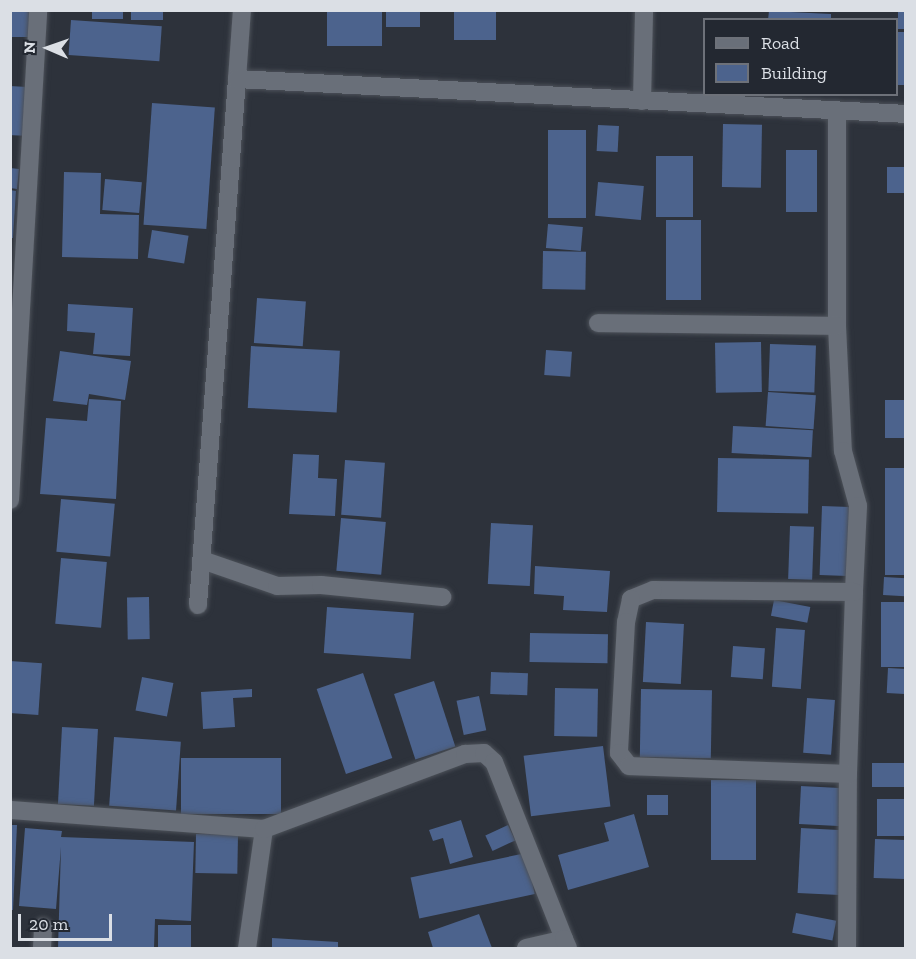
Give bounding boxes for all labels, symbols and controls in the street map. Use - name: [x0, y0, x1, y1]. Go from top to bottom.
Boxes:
- north arrow: [18, 18, 78, 78]
- legend: [703, 18, 898, 96]
- text: Road: [761, 32, 800, 54]
- text: N: [20, 41, 39, 54]
- text: Building: [761, 62, 827, 84]
- scale bar: [21, 902, 116, 940]
- text: 20 m: [29, 913, 68, 935]

